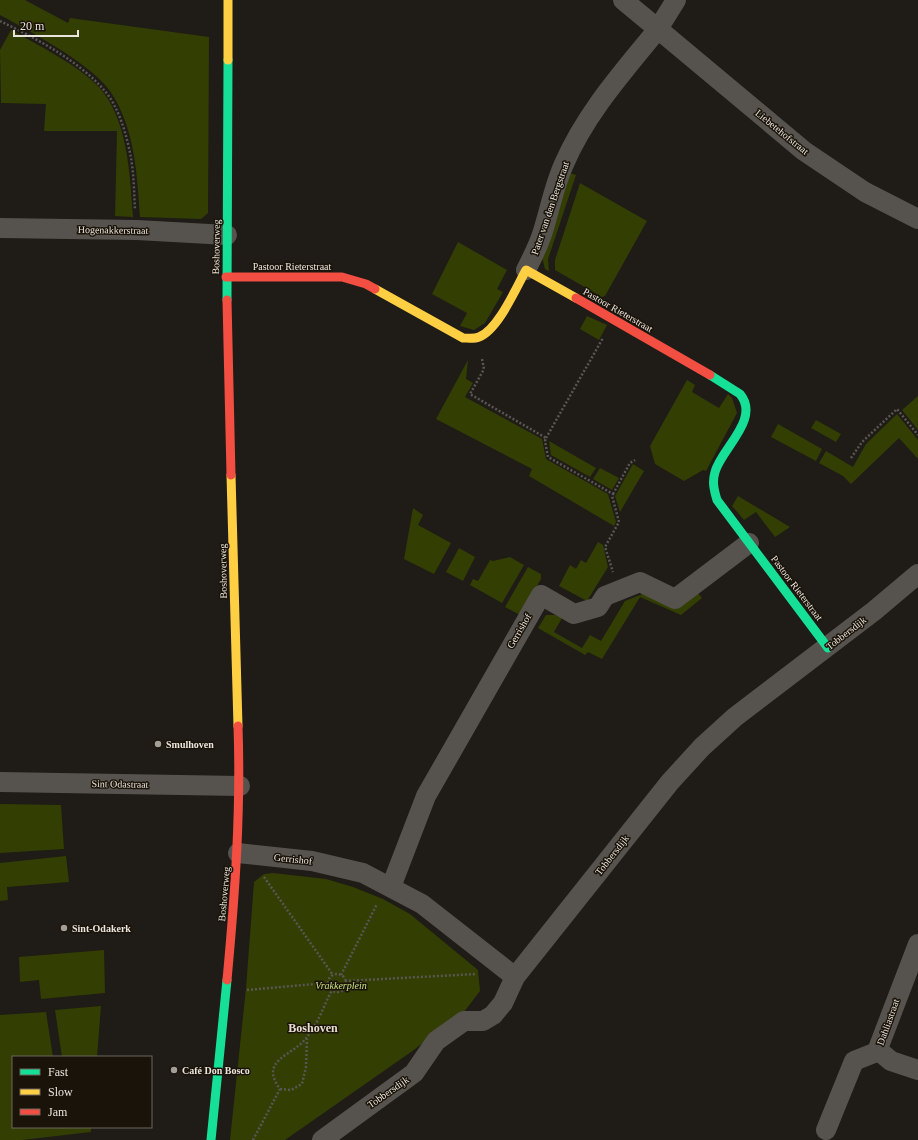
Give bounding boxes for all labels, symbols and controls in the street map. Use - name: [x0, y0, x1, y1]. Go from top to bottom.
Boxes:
- scale bar: [14, 12, 78, 38]
- text: 20 m: [20, 19, 45, 33]
- street label: Liebetehofstraat: [753, 107, 811, 157]
- street label: Pater van den Bergstraat: [529, 160, 571, 256]
- street label: Boshoverweg: [210, 219, 222, 275]
- street label: Hogenakkerstraat: [78, 224, 149, 236]
- street label: Pastoor Rieterstraat: [253, 261, 332, 272]
- street label: Pastoor Rieterstraat: [581, 286, 655, 335]
- street label: Boshoverweg: [217, 543, 229, 599]
- street label: Pastoor Rieterstraat: [769, 553, 825, 623]
- street label: Gerrishof: [505, 611, 534, 650]
- street label: Tobbersdijk: [824, 614, 868, 652]
- marker: Smulhoven: [153, 739, 163, 749]
- place label: Smulhoven: [166, 739, 214, 750]
- street label: Sint Odastraat: [91, 778, 149, 790]
- street label: Tobbersdijk: [593, 833, 631, 877]
- street label: Gerrishof: [273, 852, 313, 867]
- street label: Boshoverweg: [216, 866, 232, 922]
- marker: Sint-Odakerk: [59, 923, 69, 933]
- place label: Sint-Odakerk: [72, 923, 131, 934]
- park label: Vrakkerplein: [315, 980, 367, 991]
- street label: Dahliastraat: [875, 997, 902, 1047]
- district label: Boshoven: [288, 1021, 338, 1035]
- legend: [12, 1056, 152, 1128]
- text: Fast: [48, 1065, 69, 1079]
- marker: Café Don Bosco: [169, 1065, 179, 1075]
- place label: Café Don Bosco: [182, 1065, 250, 1076]
- street label: Tobbersdijk: [365, 1074, 411, 1110]
- text: Slow: [48, 1085, 73, 1099]
- text: Jam: [48, 1105, 68, 1119]

